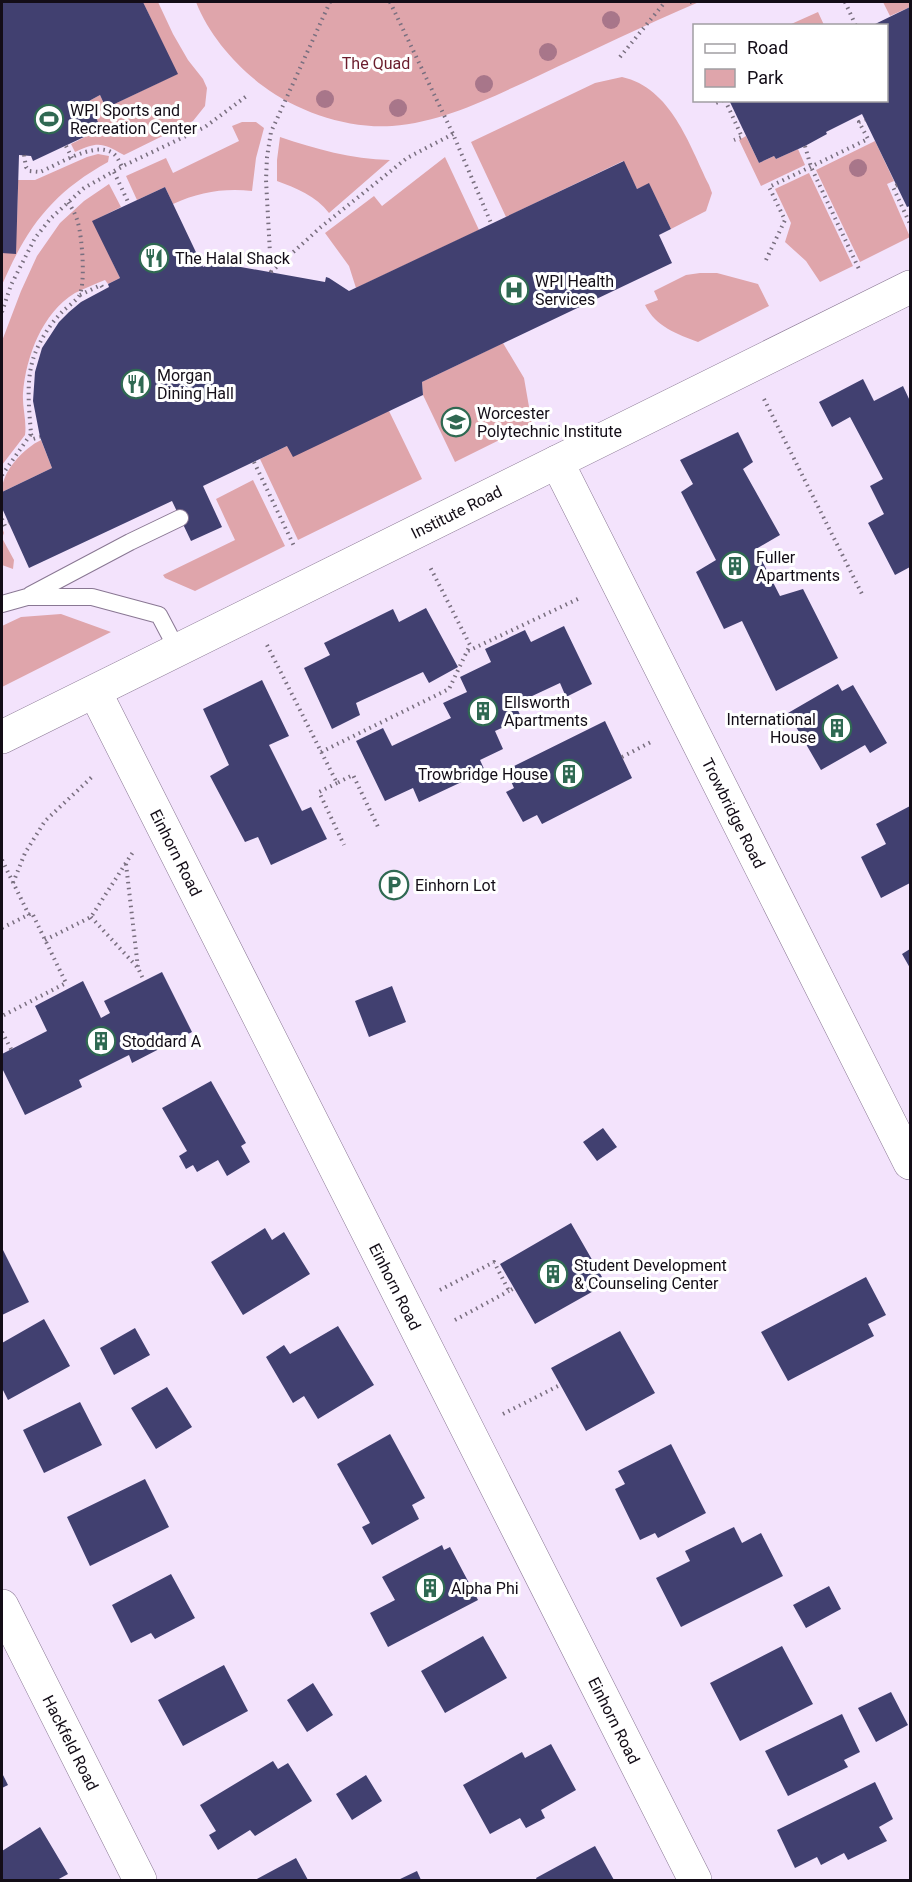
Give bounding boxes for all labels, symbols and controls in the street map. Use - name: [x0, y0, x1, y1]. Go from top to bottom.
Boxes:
- legend: [693, 24, 888, 102]
- text: Road: [747, 37, 788, 58]
- park label: The Quad: [342, 54, 410, 73]
- text: Park: [747, 67, 784, 88]
- place label: WPI Sports and Recreation Center: [70, 101, 198, 138]
- sports icon: WPI Sports and Recreation Center: [33, 103, 65, 135]
- restaurant icon: The Halal Shack: [138, 242, 170, 274]
- place label: The Halal Shack: [175, 249, 291, 268]
- place label: WPI Health Services: [535, 272, 614, 309]
- hospital icon: WPI Health Services: [498, 274, 530, 306]
- place label: Morgan Dining Hall: [157, 366, 234, 403]
- restaurant icon: Morgan Dining Hall: [120, 368, 152, 400]
- place label: Worcester Polytechnic Institute: [477, 404, 622, 441]
- school or university icon: Worcester Polytechnic Institute: [440, 406, 472, 438]
- street label: Institute Road: [408, 481, 505, 542]
- place label: Fuller Apartments: [756, 548, 840, 585]
- building icon: Fuller Apartments: [719, 550, 751, 582]
- place label: Ellsworth Apartments: [504, 693, 588, 730]
- building icon: Ellsworth Apartments: [467, 695, 499, 727]
- place label: International House: [726, 710, 816, 747]
- building icon: International House: [821, 712, 853, 744]
- street label: Trowbridge Road: [698, 755, 769, 871]
- building icon: Trowbridge House: [553, 758, 585, 790]
- place label: Trowbridge House: [418, 765, 548, 784]
- street label: Einhorn Road: [146, 806, 206, 899]
- parking icon: Einhorn Lot: [378, 869, 410, 901]
- place label: Einhorn Lot: [415, 876, 496, 895]
- building icon: Stoddard A: [85, 1025, 117, 1057]
- place label: Stoddard A: [122, 1032, 202, 1051]
- street label: Einhorn Road: [365, 1240, 425, 1333]
- place label: Student Development & Counseling Center: [574, 1256, 727, 1293]
- building icon: Student Development & Counseling Center: [537, 1258, 569, 1290]
- building icon: Alpha Phi: [414, 1572, 446, 1604]
- place label: Alpha Phi: [451, 1579, 519, 1598]
- street label: Einhorn Road: [585, 1674, 644, 1767]
- street label: Hackfeld Road: [39, 1692, 103, 1793]

